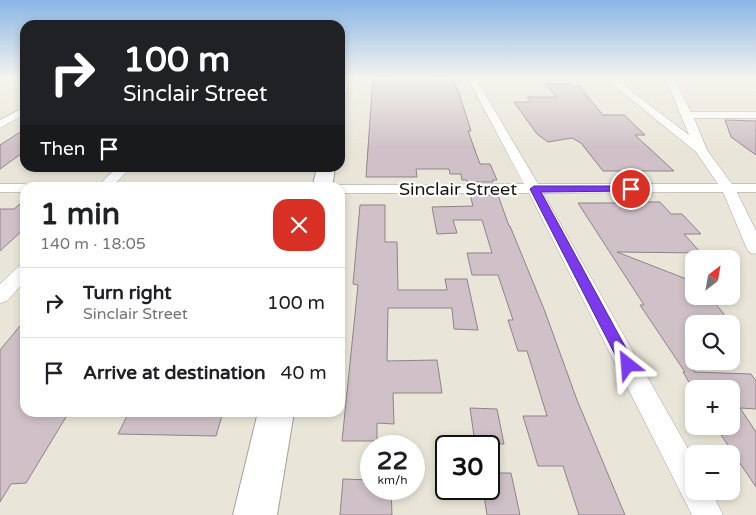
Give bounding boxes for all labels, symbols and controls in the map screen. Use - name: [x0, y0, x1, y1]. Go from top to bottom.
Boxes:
- text: 100 m: [123, 39, 230, 81]
- icon: right: [40, 40, 105, 105]
- text: Sinclair Street: [123, 81, 267, 107]
- icon: arrive: [95, 135, 123, 163]
- text: Then: [40, 138, 85, 160]
- pin: [610, 168, 652, 210]
- icon: arrive: [617, 175, 645, 203]
- street label: Sinclair Street: [399, 178, 517, 200]
- text: 1 min: [40, 196, 120, 233]
- button: close: [273, 199, 325, 251]
- text: 140 m · 18:05: [40, 234, 146, 254]
- north arrow: [685, 250, 740, 305]
- map controls: [685, 250, 740, 500]
- text: Turn right: [83, 282, 171, 304]
- icon: right: [40, 289, 68, 317]
- text: 100 m: [267, 292, 325, 314]
- text: Sinclair Street: [83, 304, 188, 324]
- button: search: [685, 315, 740, 370]
- position arrow: [601, 338, 653, 390]
- icon: arrive: [40, 359, 68, 387]
- text: Arrive at destination: [83, 362, 266, 384]
- text: 40 m: [281, 362, 327, 384]
- button: +: [685, 380, 740, 435]
- speed limit sign: 30: [435, 435, 500, 500]
- button: −: [685, 445, 740, 500]
- text: 22: [377, 446, 408, 476]
- text: km/h: [377, 473, 408, 487]

